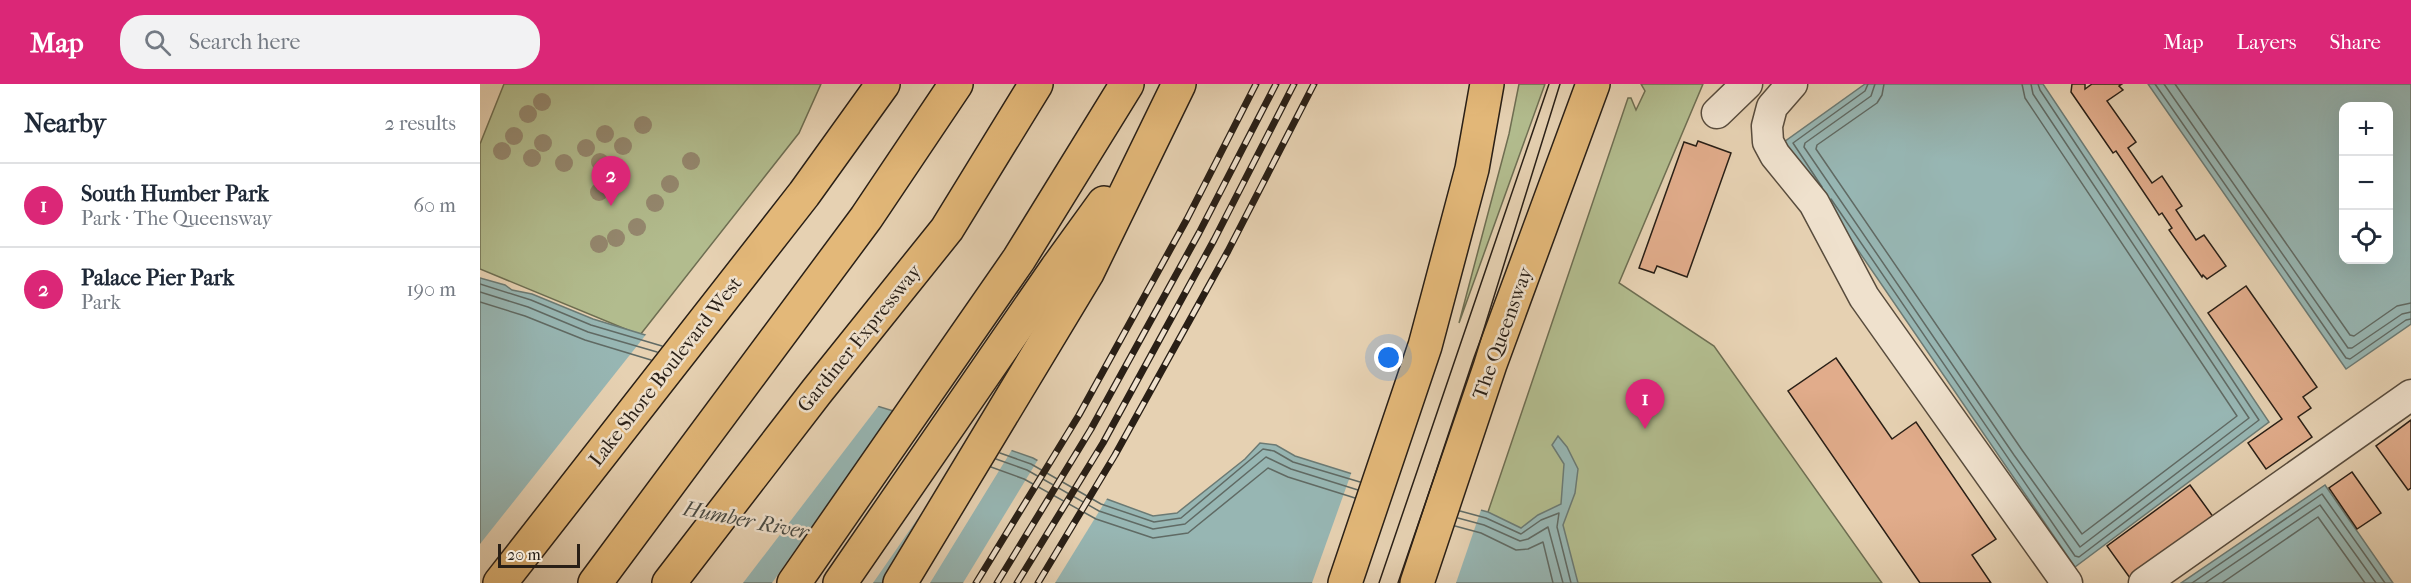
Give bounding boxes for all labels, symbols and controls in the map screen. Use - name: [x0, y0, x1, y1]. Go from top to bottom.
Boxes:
- search box: [120, 15, 540, 69]
- text: Map: [30, 26, 84, 59]
- icon: search: [141, 26, 174, 59]
- text: Search here: [189, 29, 300, 55]
- text: Map: [2163, 30, 2204, 54]
- text: Layers: [2237, 30, 2296, 54]
- text: Share: [2329, 30, 2381, 54]
- map controls: [2339, 102, 2393, 264]
- button: +: [2339, 102, 2393, 156]
- text: Nearby: [24, 108, 106, 139]
- text: 2 results: [385, 112, 456, 135]
- pin: 2: [592, 156, 630, 206]
- button: −: [2339, 156, 2393, 210]
- text: South Humber Park: [81, 181, 269, 207]
- text: 1: [40, 194, 47, 217]
- text: 60 m: [413, 194, 456, 217]
- text: Park · The Queensway: [81, 207, 272, 230]
- button: locate: [2339, 210, 2393, 264]
- street label: Gardiner Expressway: [793, 259, 927, 417]
- street label: The Queensway: [1468, 263, 1537, 402]
- text: Palace Pier Park: [81, 265, 234, 291]
- street label: Lake Shore Boulevard West: [584, 272, 747, 471]
- text: 2: [38, 278, 49, 301]
- text: 190 m: [406, 278, 456, 301]
- text: Park: [81, 291, 121, 314]
- your location: [1374, 343, 1403, 372]
- pin: 1: [1626, 380, 1664, 429]
- water label: Humber River: [680, 496, 812, 544]
- scale bar: [498, 541, 580, 568]
- text: 20 m: [507, 545, 541, 564]

